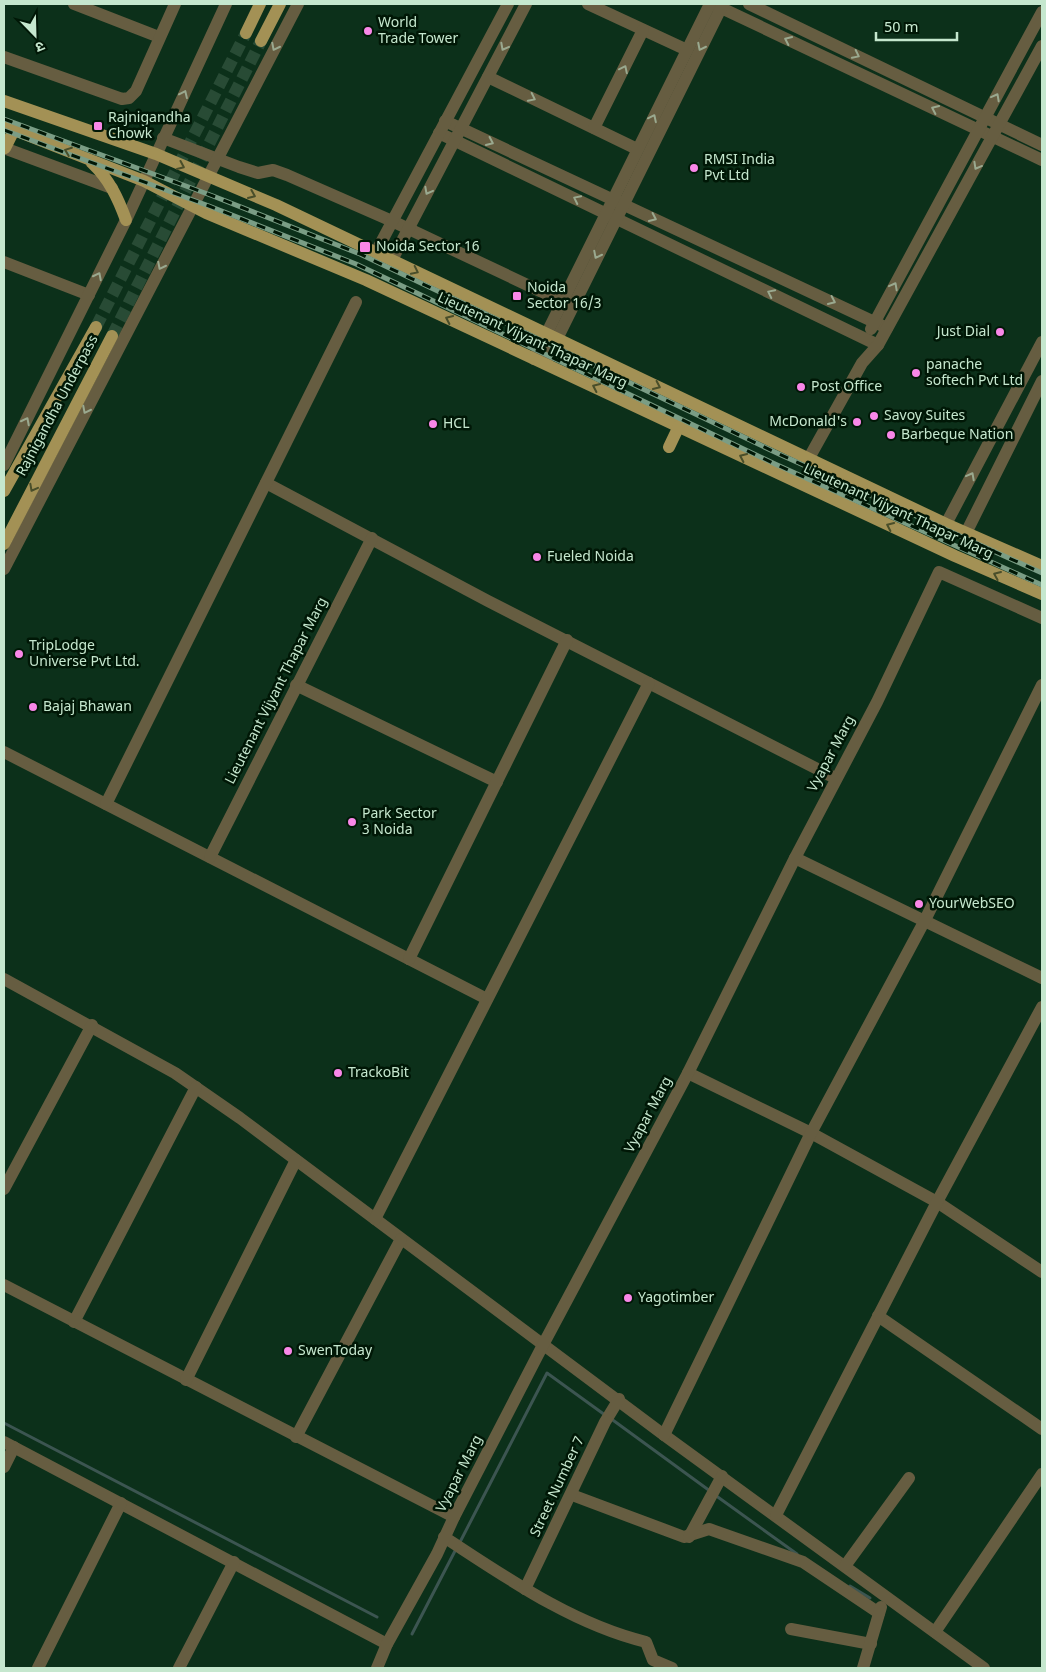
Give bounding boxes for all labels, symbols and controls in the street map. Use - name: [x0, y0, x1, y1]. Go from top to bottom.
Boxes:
- north arrow: [10, 10, 60, 60]
- scale bar: [876, 10, 957, 42]
- place label: World Trade Tower: [378, 14, 458, 49]
- text: 50 m: [884, 19, 918, 38]
- marker: World Trade Tower: [362, 25, 374, 37]
- text: उ: [31, 35, 47, 56]
- one-way arrow: [784, 35, 793, 46]
- one-way arrow: [271, 42, 281, 51]
- one-way arrow: [500, 42, 510, 51]
- one-way arrow: [697, 42, 707, 51]
- one-way arrow: [851, 49, 860, 59]
- one-way arrow: [618, 65, 628, 74]
- one-way arrow: [178, 90, 188, 99]
- one-way arrow: [527, 92, 536, 102]
- one-way arrow: [990, 93, 1000, 102]
- one-way arrow: [931, 105, 940, 116]
- place label: Rajnigandha Chowk: [108, 109, 191, 144]
- one-way arrow: [647, 114, 657, 123]
- marker: Rajnigandha Chowk: [92, 120, 104, 132]
- one-way arrow: [484, 136, 493, 146]
- one-way arrow: [65, 147, 73, 157]
- place label: RMSI India Pvt Ltd: [704, 151, 775, 186]
- one-way arrow: [176, 159, 185, 170]
- one-way arrow: [973, 160, 983, 169]
- marker: RMSI India Pvt Ltd: [688, 162, 700, 174]
- one-way arrow: [424, 186, 434, 195]
- one-way arrow: [247, 189, 256, 200]
- one-way arrow: [574, 196, 583, 206]
- one-way arrow: [647, 212, 656, 222]
- place label: Noida Sector 16: [376, 238, 480, 257]
- marker: Noida Sector 16: [358, 240, 372, 254]
- one-way arrow: [593, 250, 603, 259]
- one-way arrow: [157, 261, 167, 270]
- one-way arrow: [410, 265, 419, 276]
- one-way arrow: [92, 272, 102, 281]
- place label: Noida Sector 16/3: [527, 279, 601, 314]
- one-way arrow: [888, 283, 898, 292]
- street label: Lieutenant Vijyant Thapar Marg: [434, 289, 630, 393]
- one-way arrow: [767, 289, 776, 299]
- marker: Noida Sector 16/3: [511, 290, 523, 302]
- one-way arrow: [827, 295, 836, 306]
- one-way arrow: [445, 315, 454, 325]
- place label: Just Dial: [935, 323, 990, 342]
- marker: Just Dial: [994, 326, 1006, 338]
- street label: Rajnigandha Underpass: [13, 332, 103, 480]
- place label: panache softech Pvt Ltd: [926, 356, 1023, 391]
- marker: panache softech Pvt Ltd: [910, 367, 922, 379]
- place label: Post Office: [811, 378, 882, 397]
- one-way arrow: [651, 380, 660, 390]
- marker: Post Office: [795, 381, 807, 393]
- one-way arrow: [592, 383, 601, 394]
- one-way arrow: [82, 405, 92, 414]
- place label: Savoy Suites: [884, 407, 966, 426]
- marker: Savoy Suites: [868, 410, 880, 422]
- place label: McDonald's: [769, 413, 847, 432]
- place label: HCL: [443, 415, 470, 434]
- marker: McDonald's: [851, 416, 863, 428]
- one-way arrow: [19, 417, 30, 426]
- marker: HCL: [427, 418, 439, 430]
- place label: Barbeque Nation: [901, 426, 1013, 445]
- marker: Barbeque Nation: [885, 429, 897, 441]
- one-way arrow: [739, 452, 748, 463]
- street label: Lieutenant Vijyant Thapar Marg: [800, 460, 996, 564]
- one-way arrow: [965, 472, 975, 481]
- one-way arrow: [29, 483, 39, 492]
- one-way arrow: [886, 522, 895, 532]
- place label: Fueled Noida: [547, 548, 634, 567]
- marker: Fueled Noida: [531, 551, 543, 563]
- one-way arrow: [993, 570, 1002, 581]
- street label: Lieutenant Vijyant Thapar Marg: [221, 594, 333, 788]
- place label: TripLodge Universe Pvt Ltd.: [29, 637, 140, 672]
- marker: TripLodge Universe Pvt Ltd.: [13, 648, 25, 660]
- place label: Bajaj Bhawan: [43, 698, 132, 717]
- marker: Bajaj Bhawan: [27, 701, 39, 713]
- street label: Vyapar Marg: [804, 712, 860, 796]
- place label: Park Sector 3 Noida: [362, 805, 437, 840]
- marker: Park Sector 3 Noida: [346, 816, 358, 828]
- place label: YourWebSEO: [929, 895, 1015, 914]
- marker: YourWebSEO: [913, 898, 925, 910]
- place label: TrackoBit: [348, 1064, 409, 1083]
- marker: TrackoBit: [332, 1067, 344, 1079]
- street label: Vyapar Marg: [621, 1073, 677, 1157]
- place label: Yagotimber: [638, 1289, 714, 1308]
- marker: Yagotimber: [622, 1292, 634, 1304]
- place label: SwenToday: [298, 1342, 373, 1361]
- marker: SwenToday: [282, 1345, 294, 1357]
- street label: Vyapar Marg: [432, 1432, 488, 1516]
- street label: Street Number 7: [526, 1433, 590, 1540]

